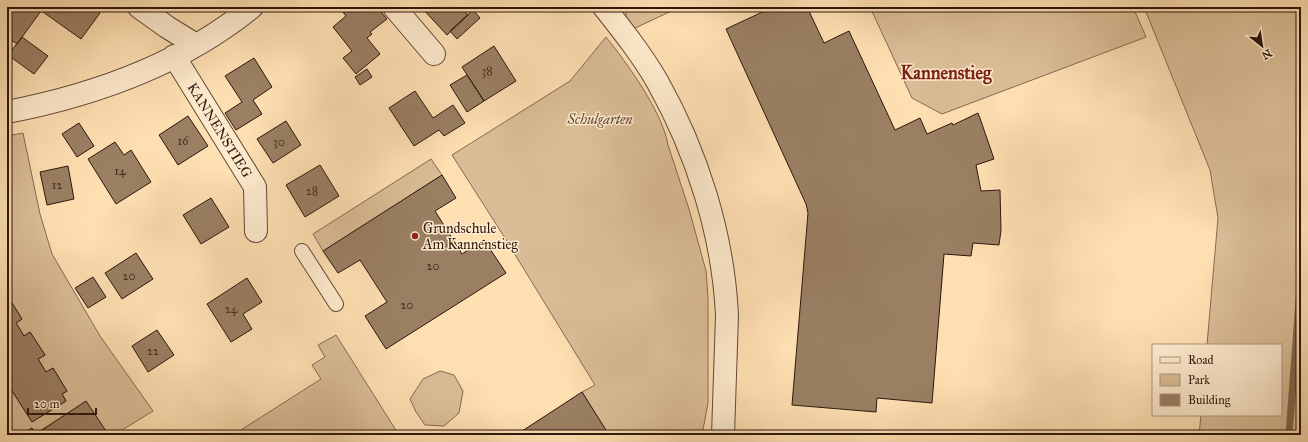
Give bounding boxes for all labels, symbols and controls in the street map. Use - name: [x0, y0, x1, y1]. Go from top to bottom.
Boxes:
- north arrow: [1242, 26, 1282, 66]
- text: N: [1259, 46, 1274, 63]
- district label: Kannenstieg: [901, 62, 992, 85]
- house number: 38: [481, 64, 493, 78]
- street label: KANNENSTIEG: [184, 80, 256, 181]
- park label: Schulgarten: [566, 111, 633, 128]
- house number: 16: [178, 134, 189, 148]
- house number: 30: [273, 135, 285, 149]
- house number: 14: [114, 164, 126, 178]
- house number: 12: [52, 178, 62, 192]
- house number: 28: [306, 184, 318, 198]
- place label: Grundschule Am Kannenstieg: [422, 220, 518, 253]
- marker: Grundschule Am Kannenstieg: [410, 231, 420, 241]
- house number: 20: [427, 259, 439, 273]
- house number: 20: [123, 269, 135, 283]
- house number: 20: [401, 298, 413, 312]
- house number: 24: [225, 302, 238, 316]
- house number: 22: [147, 344, 159, 358]
- legend: [1152, 344, 1282, 416]
- text: Road: [1188, 353, 1214, 367]
- text: Park: [1188, 373, 1210, 387]
- scale bar: [28, 390, 96, 416]
- text: Building: [1188, 393, 1231, 408]
- text: 20 m: [34, 397, 60, 411]

